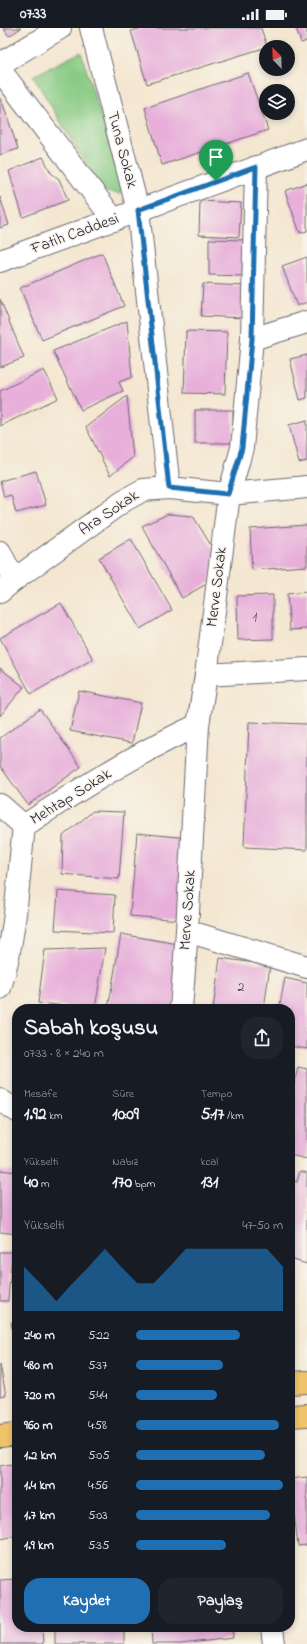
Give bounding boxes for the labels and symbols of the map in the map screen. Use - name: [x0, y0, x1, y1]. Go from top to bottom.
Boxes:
- north arrow: [259, 40, 295, 76]
- street label: Tuna Sokak: [100, 109, 144, 192]
- pin: [199, 140, 233, 181]
- street label: Fatih Caddesi: [27, 207, 123, 261]
- street label: Ara Sokak: [74, 483, 145, 542]
- street label: Merve Sokak: [200, 545, 234, 628]
- house number: 1: [253, 607, 258, 628]
- street label: Mehtap Sokak: [26, 762, 117, 832]
- street label: Merve Sokak: [173, 868, 203, 951]
- house number: 2: [238, 977, 245, 998]

